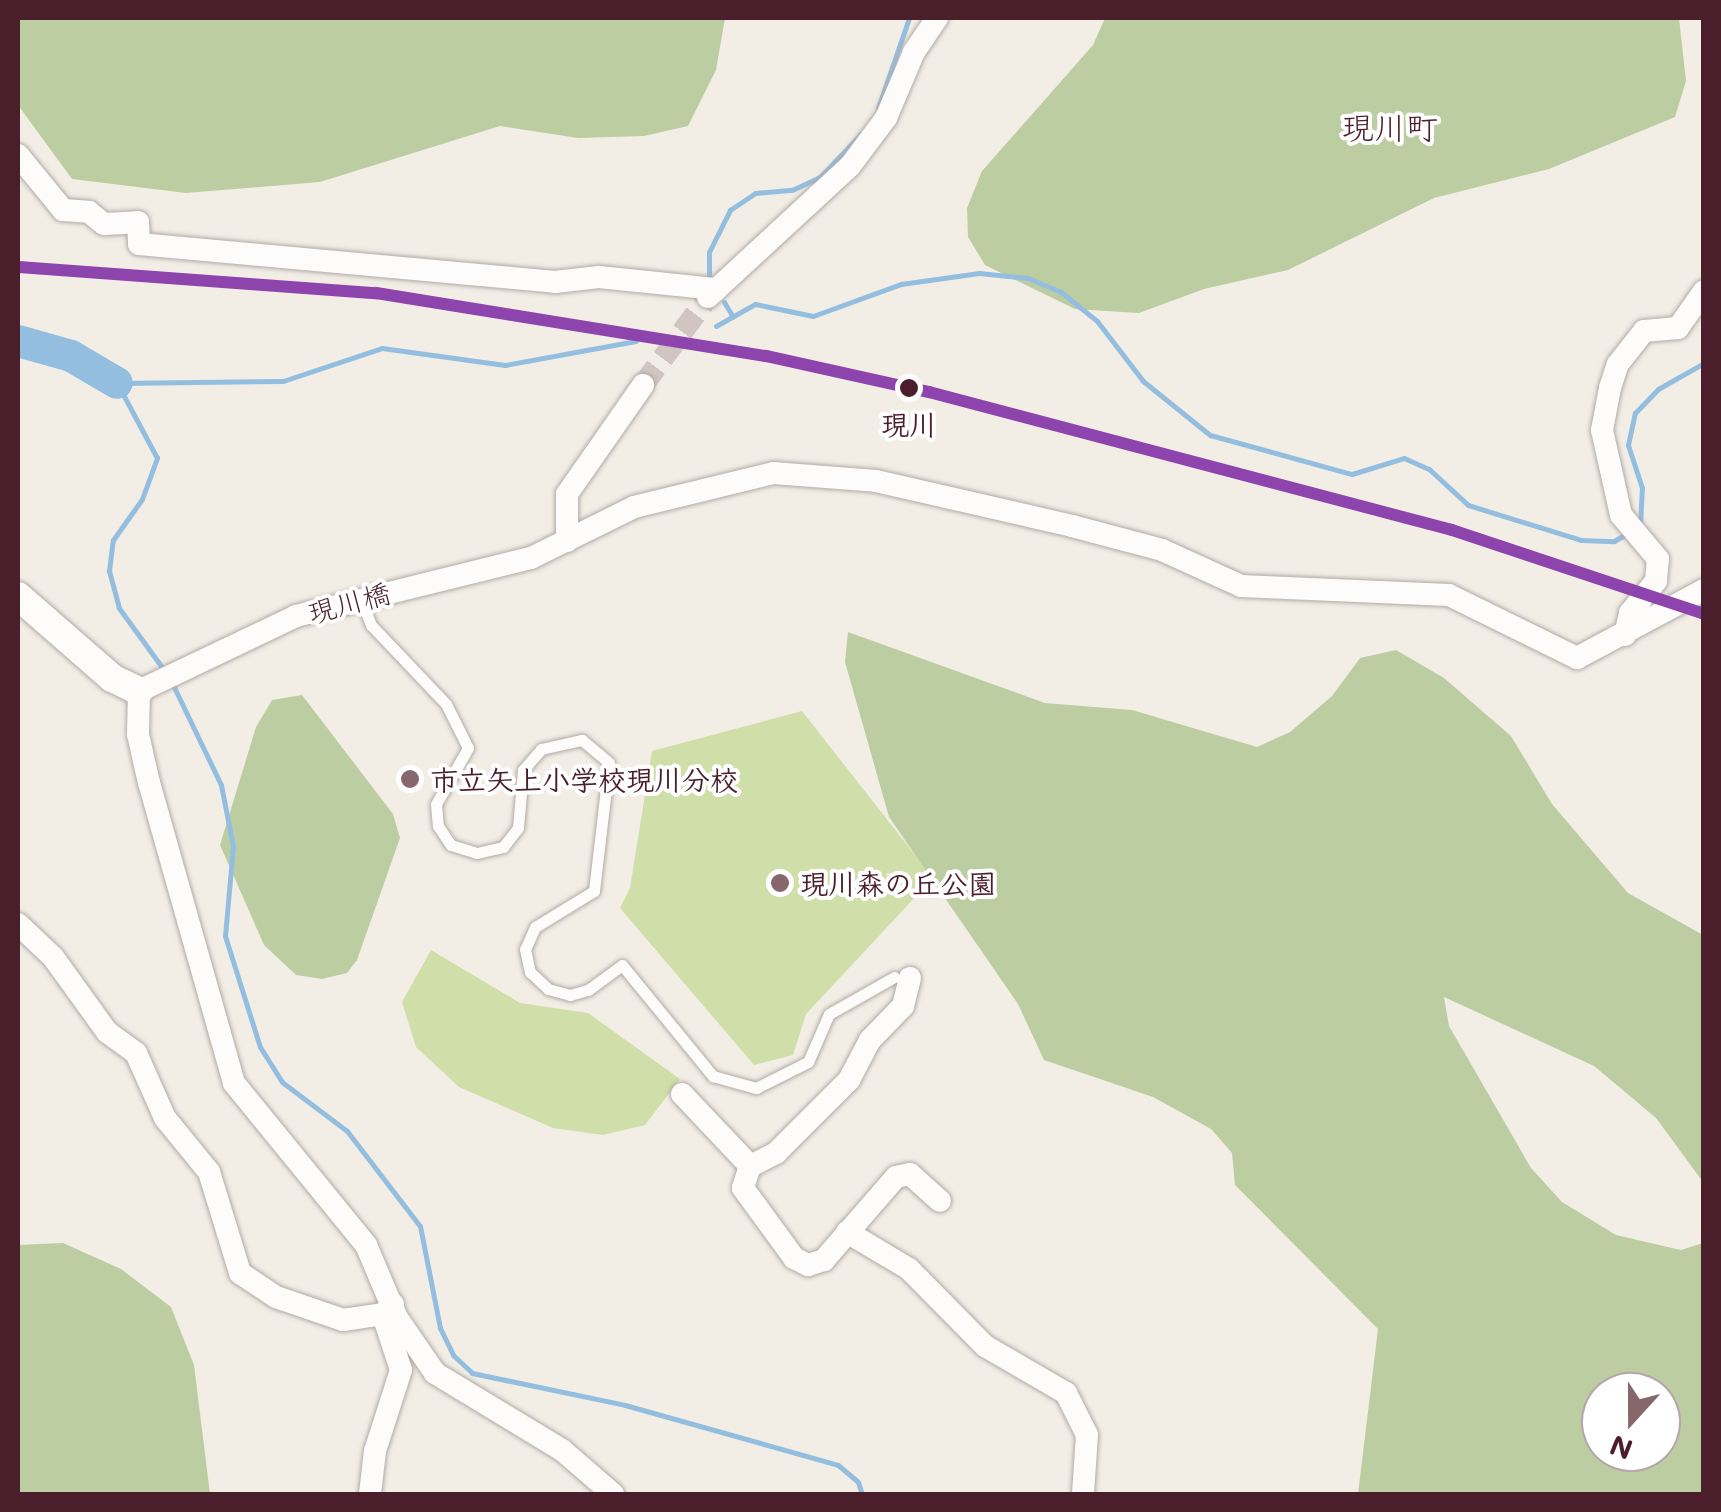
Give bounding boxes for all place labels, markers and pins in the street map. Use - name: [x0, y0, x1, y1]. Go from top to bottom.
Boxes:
- marker: 現川: [894, 373, 924, 403]
- place label: 現川: [881, 407, 937, 441]
- place label: 市立矢上小学校現川分校: [430, 762, 738, 796]
- marker: 市立矢上小学校現川分校: [399, 768, 421, 790]
- place label: 現川森の丘公園: [800, 866, 996, 900]
- marker: 現川森の丘公園: [769, 872, 791, 894]

